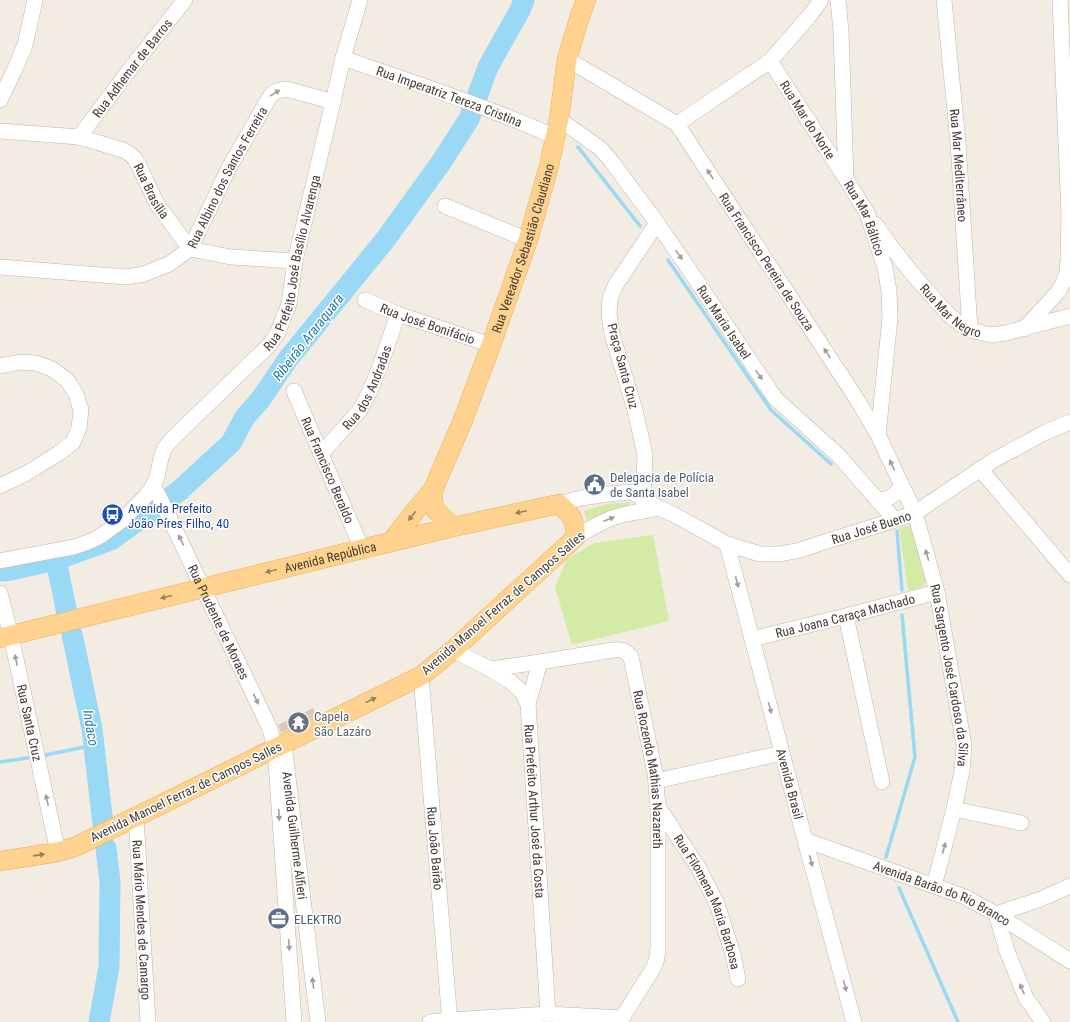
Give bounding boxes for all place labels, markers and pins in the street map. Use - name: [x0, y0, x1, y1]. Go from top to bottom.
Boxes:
- place label: Delegacia de Polícia de Santa Isabel: [610, 470, 714, 500]
- public building icon: Delegacia de Polícia de Santa Isabel: [581, 471, 607, 497]
- place label: Avenida Prefeito João Píres Filho, 40: [128, 501, 229, 531]
- bus stop icon: Avenida Prefeito João Píres Filho, 40: [100, 502, 126, 528]
- place label: Capela São Lazáro: [314, 709, 371, 739]
- temple icon: Capela São Lazáro: [285, 710, 311, 736]
- office icon: ELEKTRO: [265, 906, 291, 932]
- place label: ELEKTRO: [294, 912, 342, 927]

